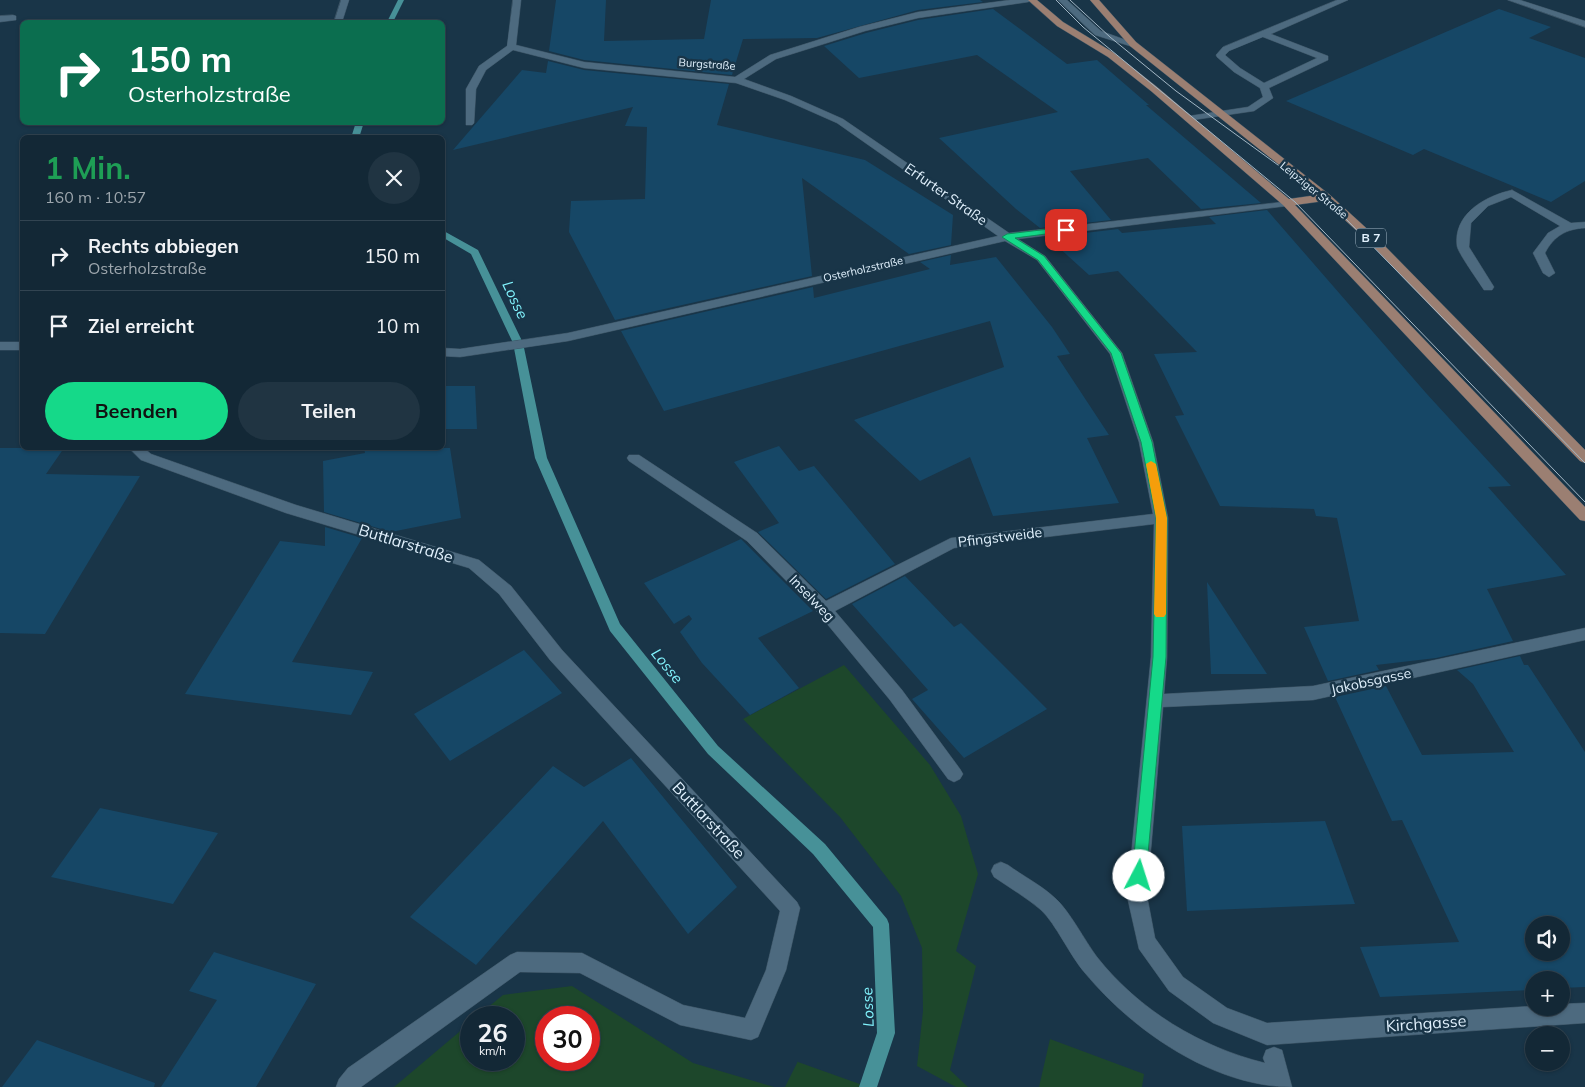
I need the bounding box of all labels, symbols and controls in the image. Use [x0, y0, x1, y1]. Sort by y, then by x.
text: 150 m [128, 37, 232, 81]
icon: right [45, 40, 110, 105]
street label: Burgstraße [678, 55, 736, 73]
text: Osterholzstraße [128, 80, 291, 108]
text: 1 Min. [45, 149, 131, 187]
button: close [368, 152, 420, 204]
street label: Leipziger Straße [1277, 158, 1351, 222]
street label: Erfurter Straße [901, 159, 991, 229]
text: 160 m · 10:57 [45, 187, 146, 207]
pin [1045, 209, 1087, 251]
icon: arrive [1052, 216, 1080, 244]
road number: B 7 [1356, 228, 1386, 248]
text: Rechts abbiegen [88, 234, 239, 258]
icon: right [45, 242, 73, 270]
text: 150 m [364, 244, 420, 268]
street label: Osterholzstraße [822, 253, 904, 285]
text: Osterholzstraße [88, 258, 206, 278]
water label: Losse [498, 278, 532, 322]
icon: arrive [45, 312, 73, 340]
text: Ziel erreicht [88, 314, 194, 338]
text: 10 m [376, 314, 420, 338]
button: Beenden [45, 382, 228, 440]
button: Teilen [238, 382, 420, 440]
street label: Buttlarstraße [356, 519, 456, 567]
street label: Pfingstweide [957, 523, 1043, 551]
street label: Inselweg [785, 571, 839, 625]
water label: Losse [648, 644, 687, 687]
street label: Jakobsgasse [1329, 664, 1413, 698]
street label: Buttlarstraße [668, 777, 750, 863]
position arrow [1112, 849, 1164, 901]
map controls [1525, 916, 1570, 1071]
button: sound [1525, 916, 1570, 961]
button: + [1525, 971, 1570, 1016]
water label: Losse [857, 987, 878, 1027]
speed limit sign: 30 [535, 1006, 600, 1071]
street label: Kirchgasse [1385, 1010, 1467, 1036]
text: 26 [477, 1017, 508, 1048]
button: − [1525, 1026, 1570, 1071]
text: km/h [479, 1043, 506, 1058]

